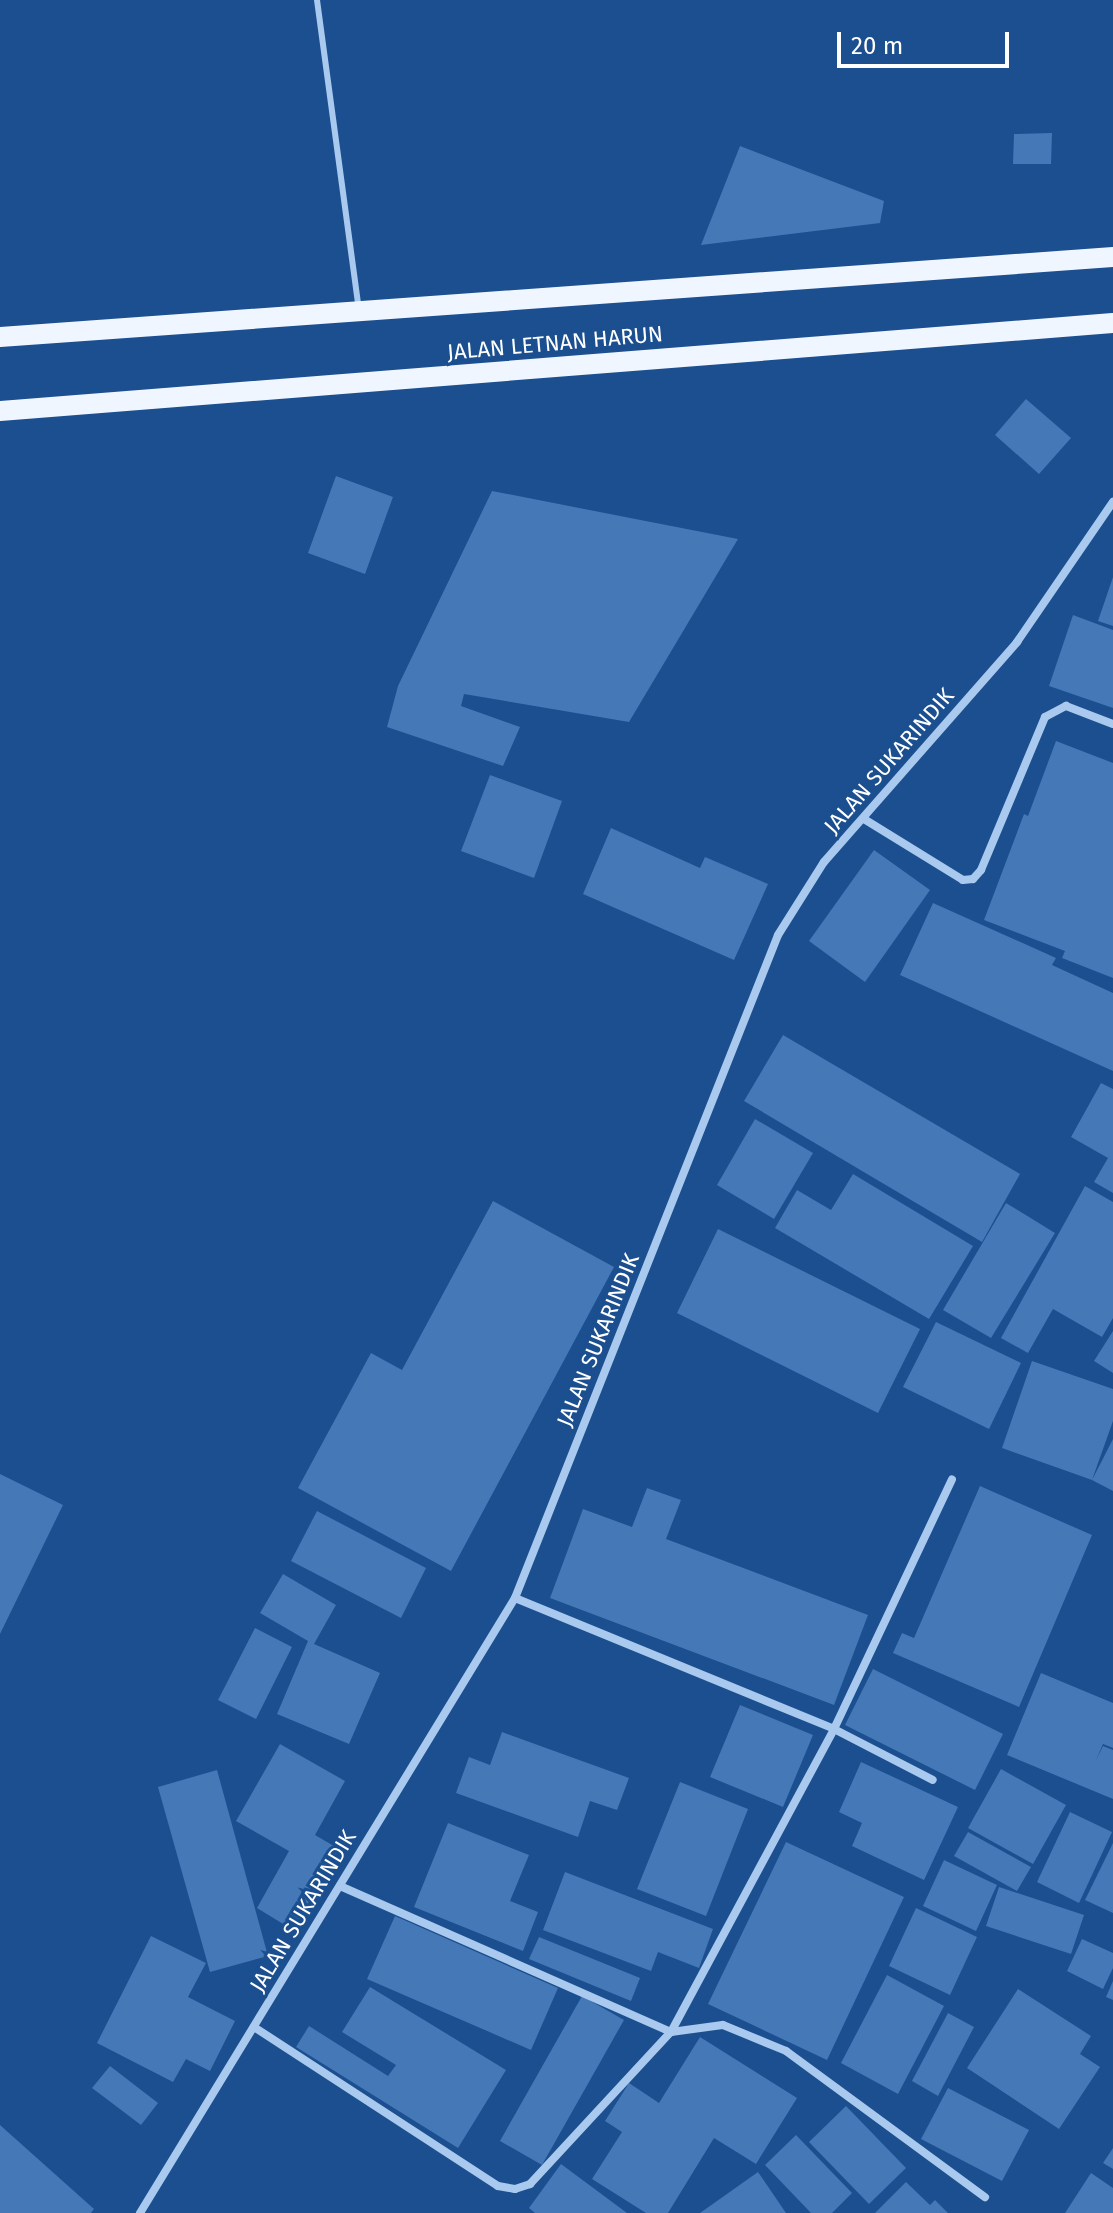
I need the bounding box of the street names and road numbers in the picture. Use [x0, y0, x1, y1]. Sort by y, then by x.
street label: JALAN LETNAN HARUN [446, 320, 664, 366]
street label: JALAN SUKARINDIK [819, 683, 959, 839]
street label: JALAN SUKARINDIK [551, 1250, 645, 1430]
street label: JALAN SUKARINDIK [244, 1825, 362, 1997]

